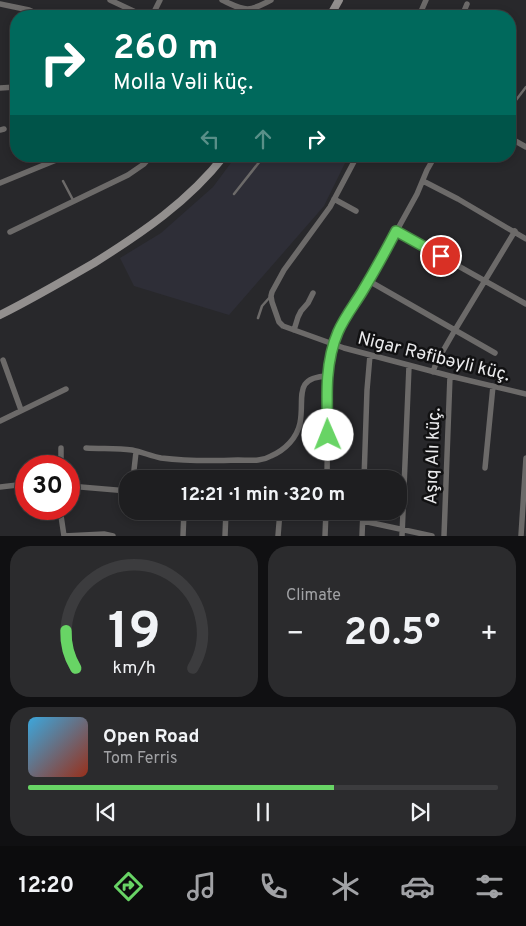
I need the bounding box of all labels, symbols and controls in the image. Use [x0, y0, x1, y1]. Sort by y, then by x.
text: 260 m [113, 27, 218, 71]
icon: right [30, 30, 95, 95]
text: Molla Vəli küç. [113, 70, 253, 97]
icon: left [196, 125, 224, 153]
icon: ahead [249, 125, 277, 153]
icon: right [302, 125, 330, 153]
pin [420, 235, 462, 277]
icon: arrive [427, 242, 455, 270]
street label: Nigar Rəfibəyli küç. [355, 327, 512, 388]
street label: Aşıq Alı küç. [420, 407, 447, 505]
position arrow [301, 408, 353, 460]
speed limit sign: 30 [15, 455, 80, 520]
text: 12:21 · 1 min · 320 m [181, 483, 345, 507]
text: Climate [286, 586, 341, 606]
text: 19 [108, 601, 160, 667]
text: 20.5° [344, 610, 440, 659]
text: − [286, 617, 304, 653]
text: + [480, 617, 498, 653]
text: km/h [112, 657, 156, 680]
text: Open Road [103, 725, 199, 749]
text: Tom Ferris [103, 749, 177, 769]
icon: previous [92, 798, 120, 826]
icon: pause [249, 798, 277, 826]
icon: next [406, 798, 434, 826]
icon: directions [111, 869, 146, 904]
icon: music [184, 869, 219, 904]
icon: phone [256, 869, 291, 904]
icon: climate [328, 869, 363, 904]
icon: car [400, 869, 435, 904]
icon: filters [472, 869, 507, 904]
text: 12:20 [19, 873, 74, 900]

